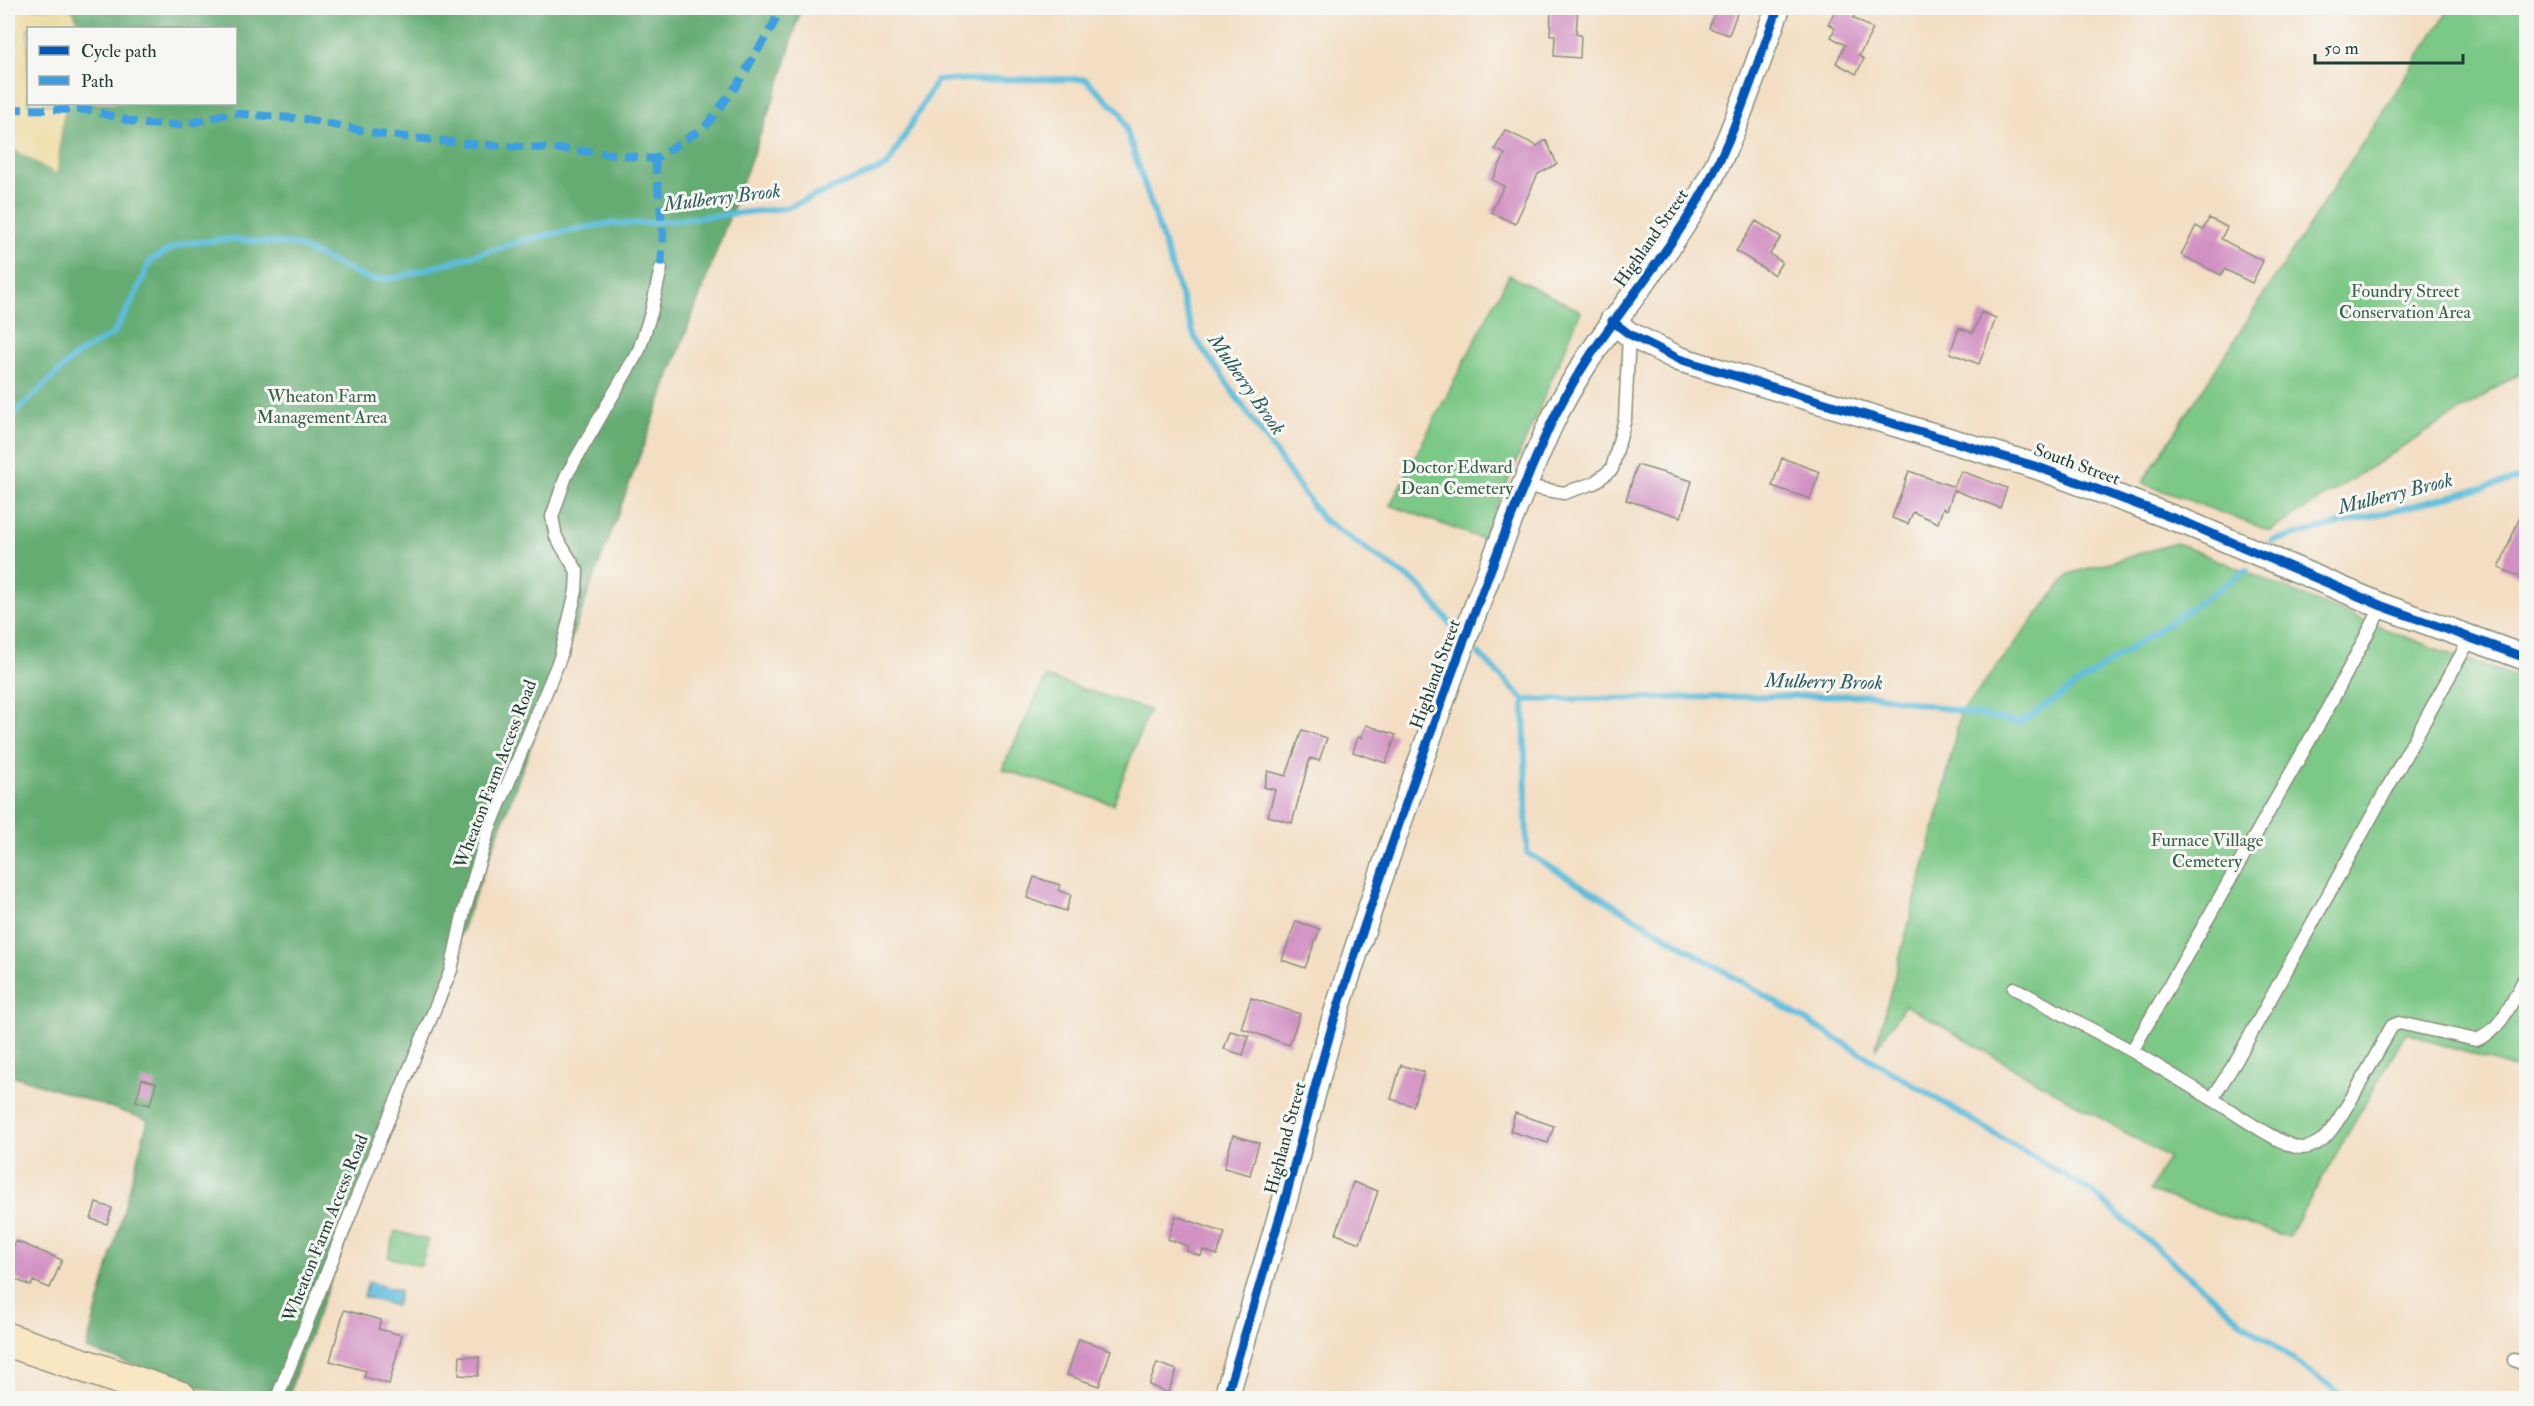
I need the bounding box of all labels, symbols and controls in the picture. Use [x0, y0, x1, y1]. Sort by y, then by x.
legend [27, 27, 237, 105]
scale bar [2315, 27, 2464, 65]
text: 50 m [2324, 37, 2359, 60]
text: Cycle path [81, 40, 157, 63]
text: Path [81, 70, 114, 93]
water label: Mulberry Brook [661, 178, 782, 217]
street label: Highland Street [1609, 184, 1694, 292]
park label: Foundry Street Conservation Area [2339, 280, 2472, 324]
water label: Mulberry Brook [1202, 328, 1291, 440]
park label: Wheaton Farm Management Area [256, 385, 388, 429]
street label: South Street [2030, 438, 2123, 491]
park label: Doctor Edward Dean Cemetery [1401, 456, 1514, 500]
water label: Mulberry Brook [2334, 467, 2455, 520]
street label: Highland Street [1405, 616, 1466, 732]
water label: Mulberry Brook [1764, 668, 1883, 695]
street label: Wheaton Farm Access Road [448, 676, 542, 873]
park label: Furnace Village Cemetery [2151, 829, 2264, 873]
street label: Highland Street [1259, 1079, 1312, 1197]
street label: Wheaton Farm Access Road [277, 1131, 374, 1326]

